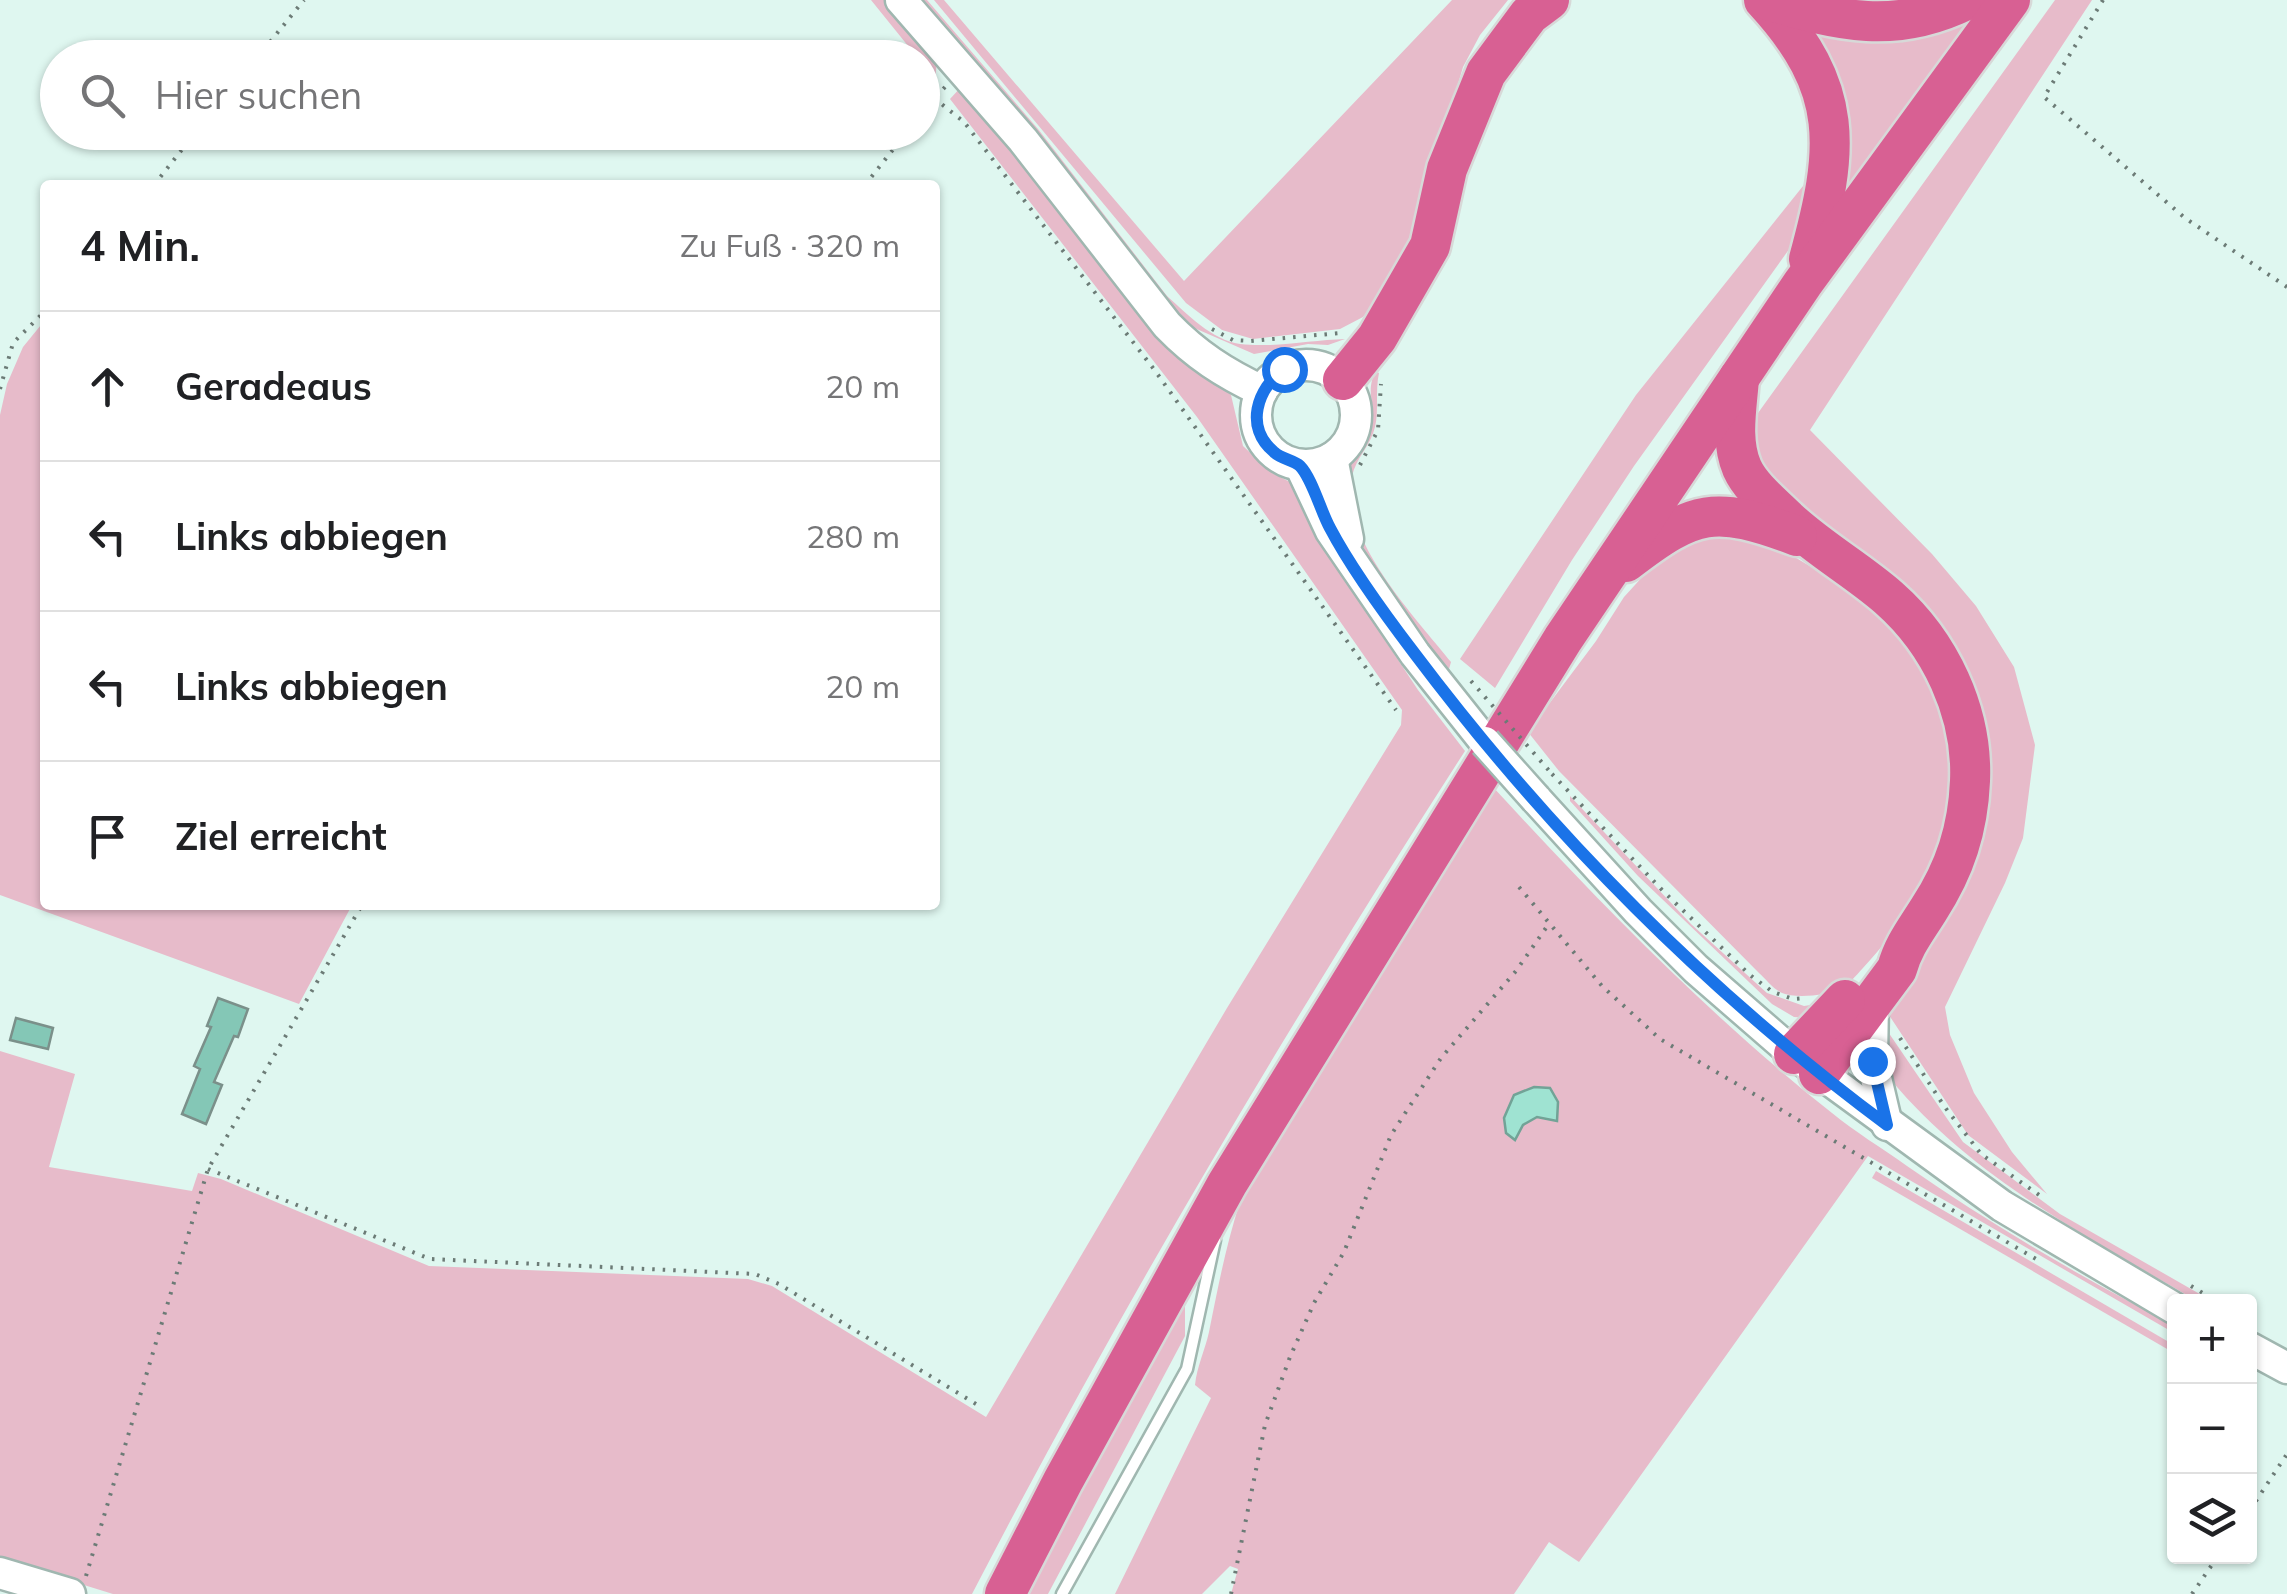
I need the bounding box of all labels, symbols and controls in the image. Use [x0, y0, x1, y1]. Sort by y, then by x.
search box [40, 40, 940, 150]
icon: search [75, 68, 130, 123]
text: Hier suchen [155, 71, 362, 119]
text: 4 Min. [80, 219, 200, 272]
text: Zu Fuß · 320 m [680, 225, 900, 265]
route start [1262, 347, 1308, 393]
icon: ahead [80, 359, 135, 414]
text: Geradeaus [175, 362, 372, 410]
text: 20 m [825, 366, 900, 406]
icon: left [80, 509, 135, 564]
text: Links abbiegen [175, 512, 448, 560]
text: 280 m [806, 516, 900, 556]
icon: left [80, 659, 135, 714]
text: Links abbiegen [175, 662, 448, 710]
text: 20 m [825, 666, 900, 706]
icon: arrive [80, 809, 135, 864]
text: Ziel erreicht [175, 812, 387, 860]
route end [1850, 1039, 1896, 1085]
map controls [2167, 1294, 2257, 1564]
button: + [2167, 1294, 2257, 1384]
button: − [2167, 1384, 2257, 1474]
button: layers [2167, 1474, 2257, 1564]

